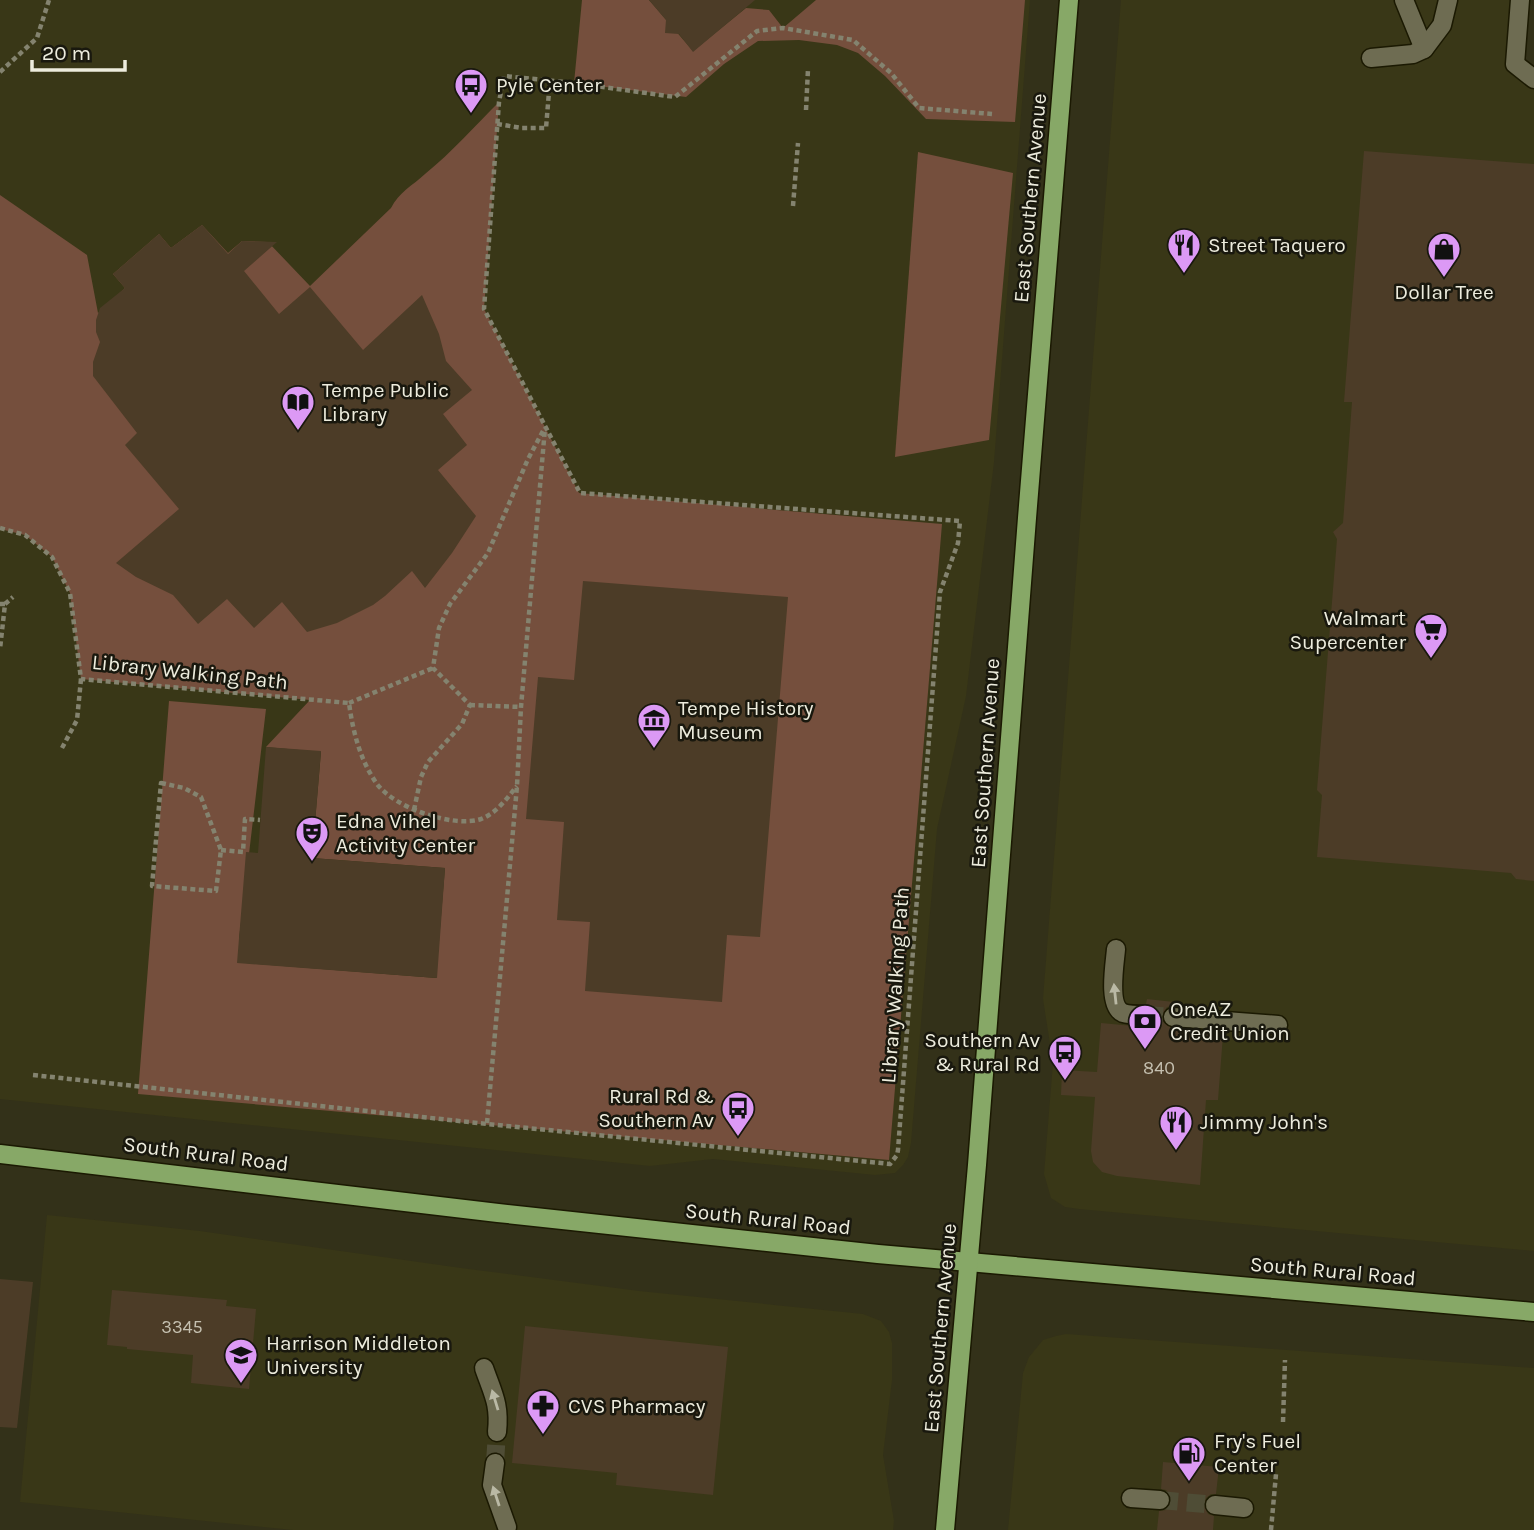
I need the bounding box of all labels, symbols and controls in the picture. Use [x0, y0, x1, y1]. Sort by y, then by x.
scale bar [32, 28, 124, 72]
text: 20 m [42, 41, 91, 65]
bus stop icon: Pyle Center [452, 66, 490, 115]
place label: Pyle Center [496, 73, 602, 97]
street label: East Southern Avenue [1009, 92, 1051, 304]
restaurant icon: Street Taquero [1165, 226, 1203, 275]
shop icon: Dollar Tree [1425, 230, 1463, 279]
place label: Street Taquero [1208, 233, 1346, 257]
place label: Dollar Tree [1394, 280, 1494, 304]
place label: Tempe Public Library [322, 378, 449, 426]
library icon: Tempe Public Library [279, 383, 317, 432]
place label: Walmart Supercenter [1289, 606, 1406, 654]
supermarket icon: Walmart Supercenter [1412, 611, 1450, 660]
street label: Library Walking Path [91, 650, 289, 694]
street label: East Southern Avenue [966, 657, 1004, 869]
place label: Tempe History Museum [678, 696, 814, 744]
museum icon: Tempe History Museum [635, 701, 673, 750]
place label: Edna Vihel Activity Center [336, 809, 476, 857]
theatre icon: Edna Vihel Activity Center [293, 814, 331, 863]
street label: Library Walking Path [876, 886, 914, 1084]
one-way arrow [1109, 983, 1120, 1005]
place label: OneAZ Credit Union [1170, 997, 1290, 1045]
bank icon: OneAZ Credit Union [1126, 1002, 1164, 1051]
place label: Southern Av & Rural Rd [924, 1028, 1040, 1076]
bus stop icon: Southern Av & Rural Rd [1046, 1033, 1084, 1082]
house number: 840 [1143, 1057, 1175, 1079]
place label: Rural Rd & Southern Av [598, 1084, 714, 1132]
bus stop icon: Rural Rd & Southern Av [719, 1089, 757, 1138]
restaurant icon: Jimmy John's [1157, 1103, 1195, 1152]
place label: Jimmy John's [1200, 1110, 1328, 1134]
street label: South Rural Road [122, 1132, 290, 1176]
street label: South Rural Road [684, 1198, 852, 1240]
street label: East Southern Avenue [919, 1222, 961, 1434]
street label: South Rural Road [1249, 1252, 1417, 1290]
house number: 3345 [161, 1316, 203, 1338]
place label: Harrison Middleton University [266, 1331, 451, 1379]
school or university icon: Harrison Middleton University [222, 1336, 260, 1385]
pharmacy icon: CVS Pharmacy [524, 1387, 562, 1436]
one-way arrow [489, 1389, 499, 1410]
place label: CVS Pharmacy [568, 1394, 706, 1418]
place label: Fry's Fuel Center [1214, 1429, 1301, 1477]
fuel station icon: Fry's Fuel Center [1170, 1434, 1208, 1483]
one-way arrow [490, 1485, 501, 1506]

